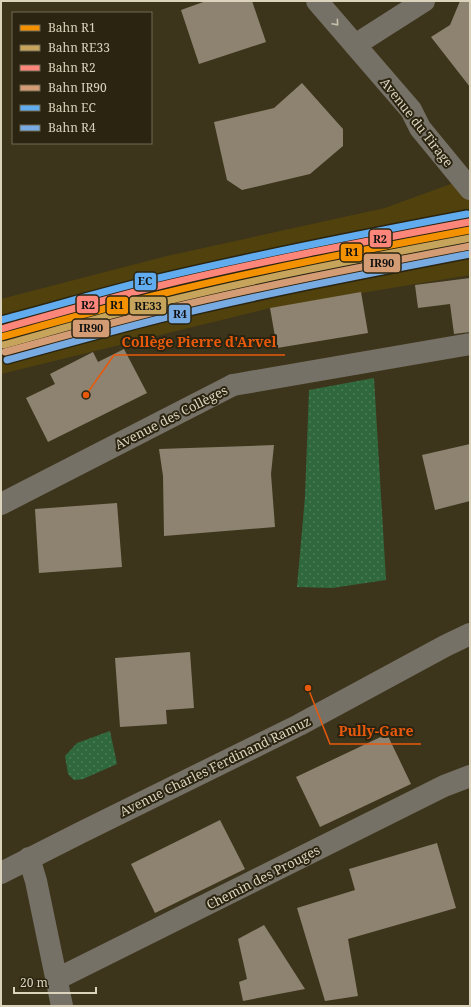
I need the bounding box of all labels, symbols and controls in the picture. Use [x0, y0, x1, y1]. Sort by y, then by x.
legend [12, 12, 152, 144]
one-way arrow [331, 18, 338, 26]
text: Bahn R1 [48, 19, 96, 36]
text: Bahn RE33 [48, 39, 110, 56]
text: Bahn R2 [48, 59, 96, 76]
street label: Avenue du Tirage [376, 74, 458, 170]
text: Bahn IR90 [48, 79, 107, 96]
text: Bahn EC [48, 99, 96, 116]
text: Bahn R4 [48, 119, 96, 136]
line badge: R2 [369, 229, 392, 248]
text: R2 [373, 231, 387, 246]
line badge: R1 [340, 243, 363, 262]
text: R1 [345, 244, 359, 259]
line badge: IR90 [363, 253, 401, 273]
text: IR90 [370, 255, 394, 270]
line badge: EC [134, 272, 157, 291]
text: EC [138, 273, 152, 288]
line badge: R2 [76, 295, 99, 314]
line badge: R1 [106, 296, 129, 315]
line badge: RE33 [129, 296, 167, 315]
text: R2 [81, 297, 95, 312]
text: R1 [110, 297, 124, 312]
text: RE33 [134, 298, 162, 313]
line badge: R4 [168, 304, 191, 324]
text: R4 [173, 306, 187, 321]
line badge: IR90 [72, 319, 110, 338]
text: IR90 [79, 320, 103, 335]
callout: Collège Pierre d'Arvel [114, 329, 285, 355]
text: Collège Pierre d'Arvel [122, 332, 276, 351]
street label: Avenue des Collèges [112, 381, 231, 453]
street label: Avenue Charles Ferdinand Ramuz [116, 712, 314, 820]
callout: Pully-Gare [330, 718, 421, 744]
text: Pully-Gare [338, 721, 414, 740]
street label: Chemin des Prouges [203, 841, 323, 913]
scale bar [14, 969, 96, 995]
text: 20 m [20, 974, 48, 991]

